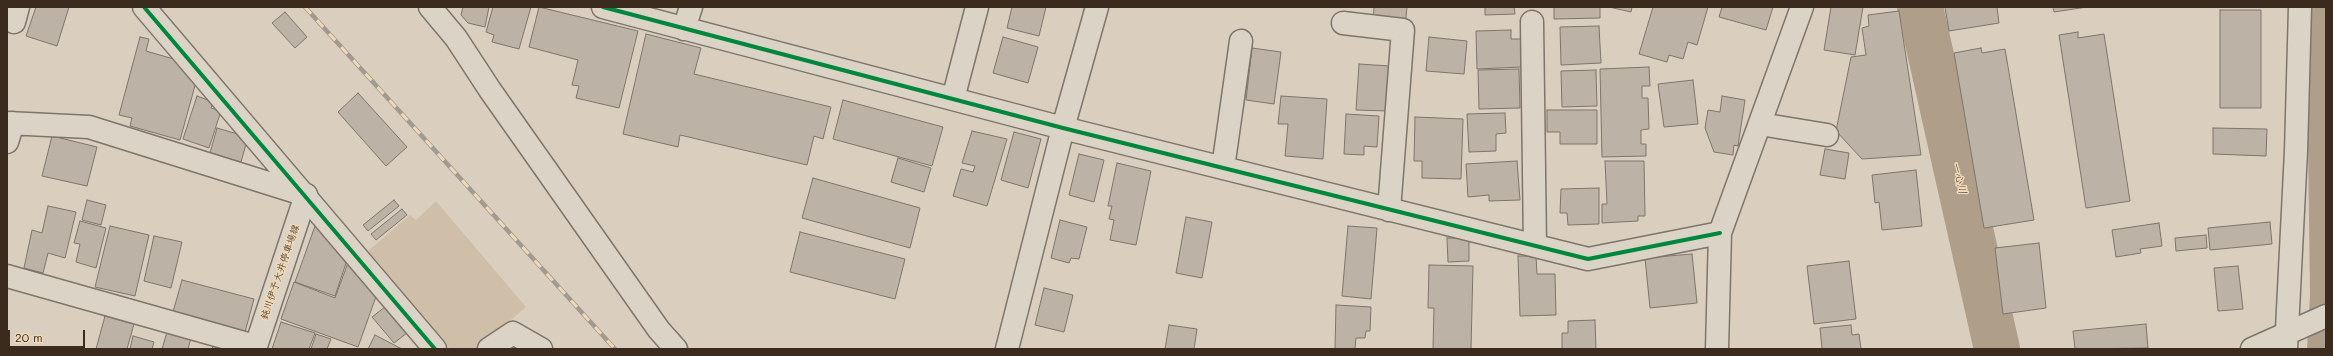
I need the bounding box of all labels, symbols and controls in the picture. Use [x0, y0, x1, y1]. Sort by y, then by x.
water label: 一心川 [1949, 160, 1969, 196]
street label: 鈍川伊予大井停車場線 [258, 223, 302, 321]
scale bar [10, 322, 87, 348]
text: 20 m [15, 329, 43, 345]

